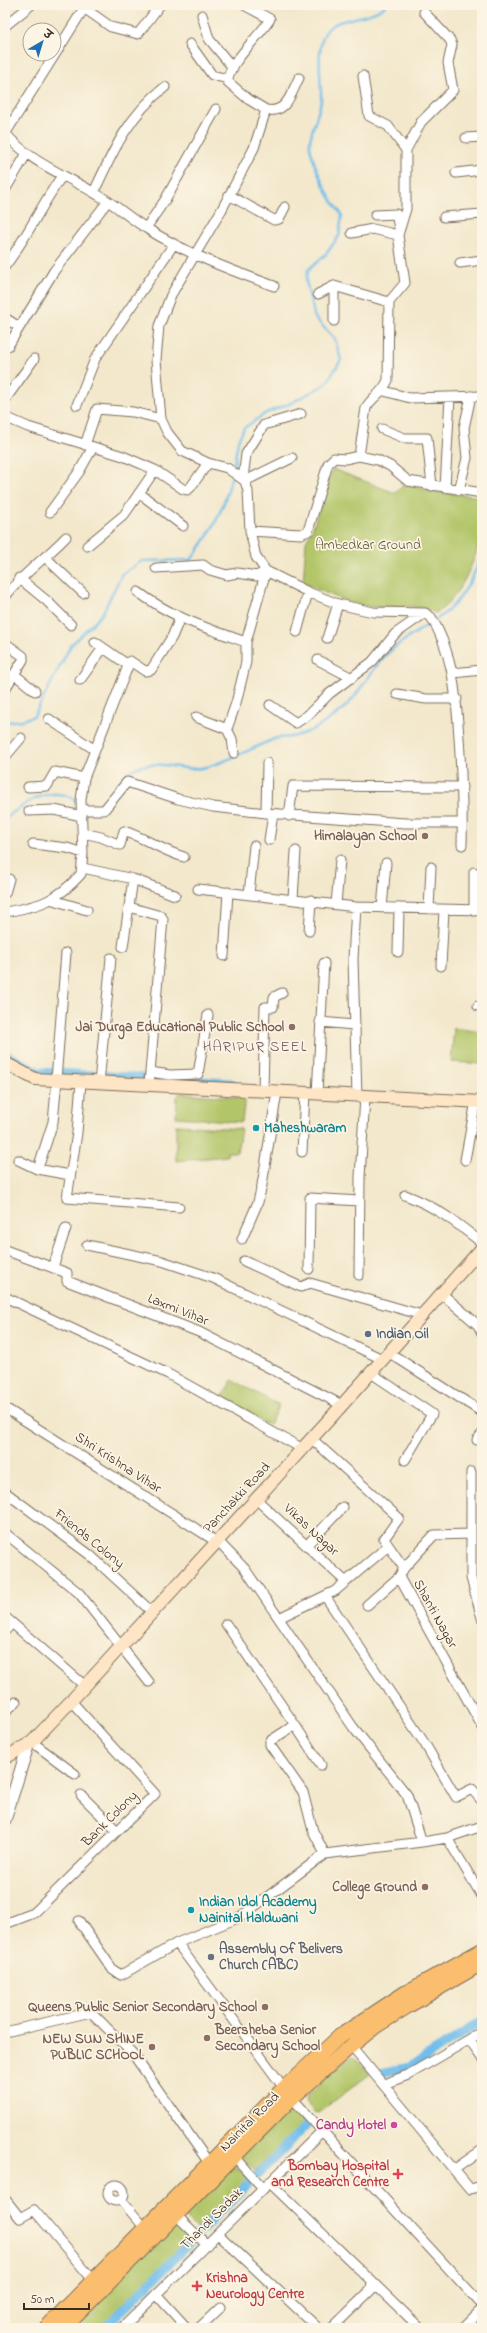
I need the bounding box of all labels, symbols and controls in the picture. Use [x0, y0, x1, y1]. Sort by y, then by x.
north arrow [22, 22, 62, 62]
text: उ [39, 26, 57, 44]
park label: Ambedkar Ground [315, 535, 421, 556]
place label: Himalayan School [314, 826, 418, 849]
marker: Himalayan School [420, 831, 430, 841]
place label: Jai Durga Educational Public School [76, 1017, 285, 1040]
marker: Jai Durga Educational Public School [287, 1022, 297, 1032]
district label: HARIPUR SEEL [203, 1036, 307, 1058]
place label: Maheshwaram [264, 1118, 346, 1139]
marker: Maheshwaram [251, 1123, 261, 1133]
street label: Laxmi Vihar [144, 1288, 212, 1332]
place label: Indian Oil [376, 1324, 429, 1345]
marker: Indian Oil [363, 1329, 373, 1339]
street label: Shri Krishna Vihar [70, 1427, 166, 1499]
street label: Panchakki Road [198, 1458, 276, 1538]
street label: Vikas Nagar [277, 1498, 344, 1563]
street label: Friends Colony [48, 1503, 129, 1575]
street label: Shanti Nagar [407, 1576, 463, 1653]
street label: Bank Colony [76, 1786, 144, 1853]
place label: College Ground [332, 1877, 417, 1900]
marker: College Ground [420, 1882, 430, 1892]
place label: Indian Idol Academy Nainital Haldwani [199, 1892, 317, 1929]
marker: Indian Idol Academy Nainital Haldwani [186, 1905, 196, 1915]
place label: Assembly Of Belivers Church (ABC) [219, 1939, 343, 1976]
marker: Assembly Of Belivers Church (ABC) [206, 1952, 216, 1962]
place label: Queens Public Senior Secondary School [28, 1997, 258, 2020]
marker: Queens Public Senior Secondary School [260, 2002, 270, 2012]
place label: Beersheba Senior Secondary School [214, 2020, 321, 2059]
place label: NEW SUN SHINE PUBLIC SCHOOL [43, 2029, 145, 2066]
marker: Beersheba Senior Secondary School [202, 2033, 212, 2043]
marker: NEW SUN SHINE PUBLIC SCHOOL [147, 2042, 157, 2052]
street label: Nainital Road [215, 2087, 285, 2157]
place label: Candy Hotel [316, 2115, 387, 2138]
marker: Candy Hotel [389, 2120, 399, 2130]
place label: Bombay Hospital and Research Centre [271, 2156, 390, 2193]
marker: Bombay Hospital and Research Centre [392, 2168, 404, 2180]
street label: Thandi Sadak [176, 2182, 249, 2255]
place label: Krishna Neurology Centre [206, 2268, 305, 2307]
marker: Krishna Neurology Centre [191, 2280, 203, 2292]
scale bar [24, 2285, 89, 2311]
text: 50 m [30, 2291, 54, 2309]

